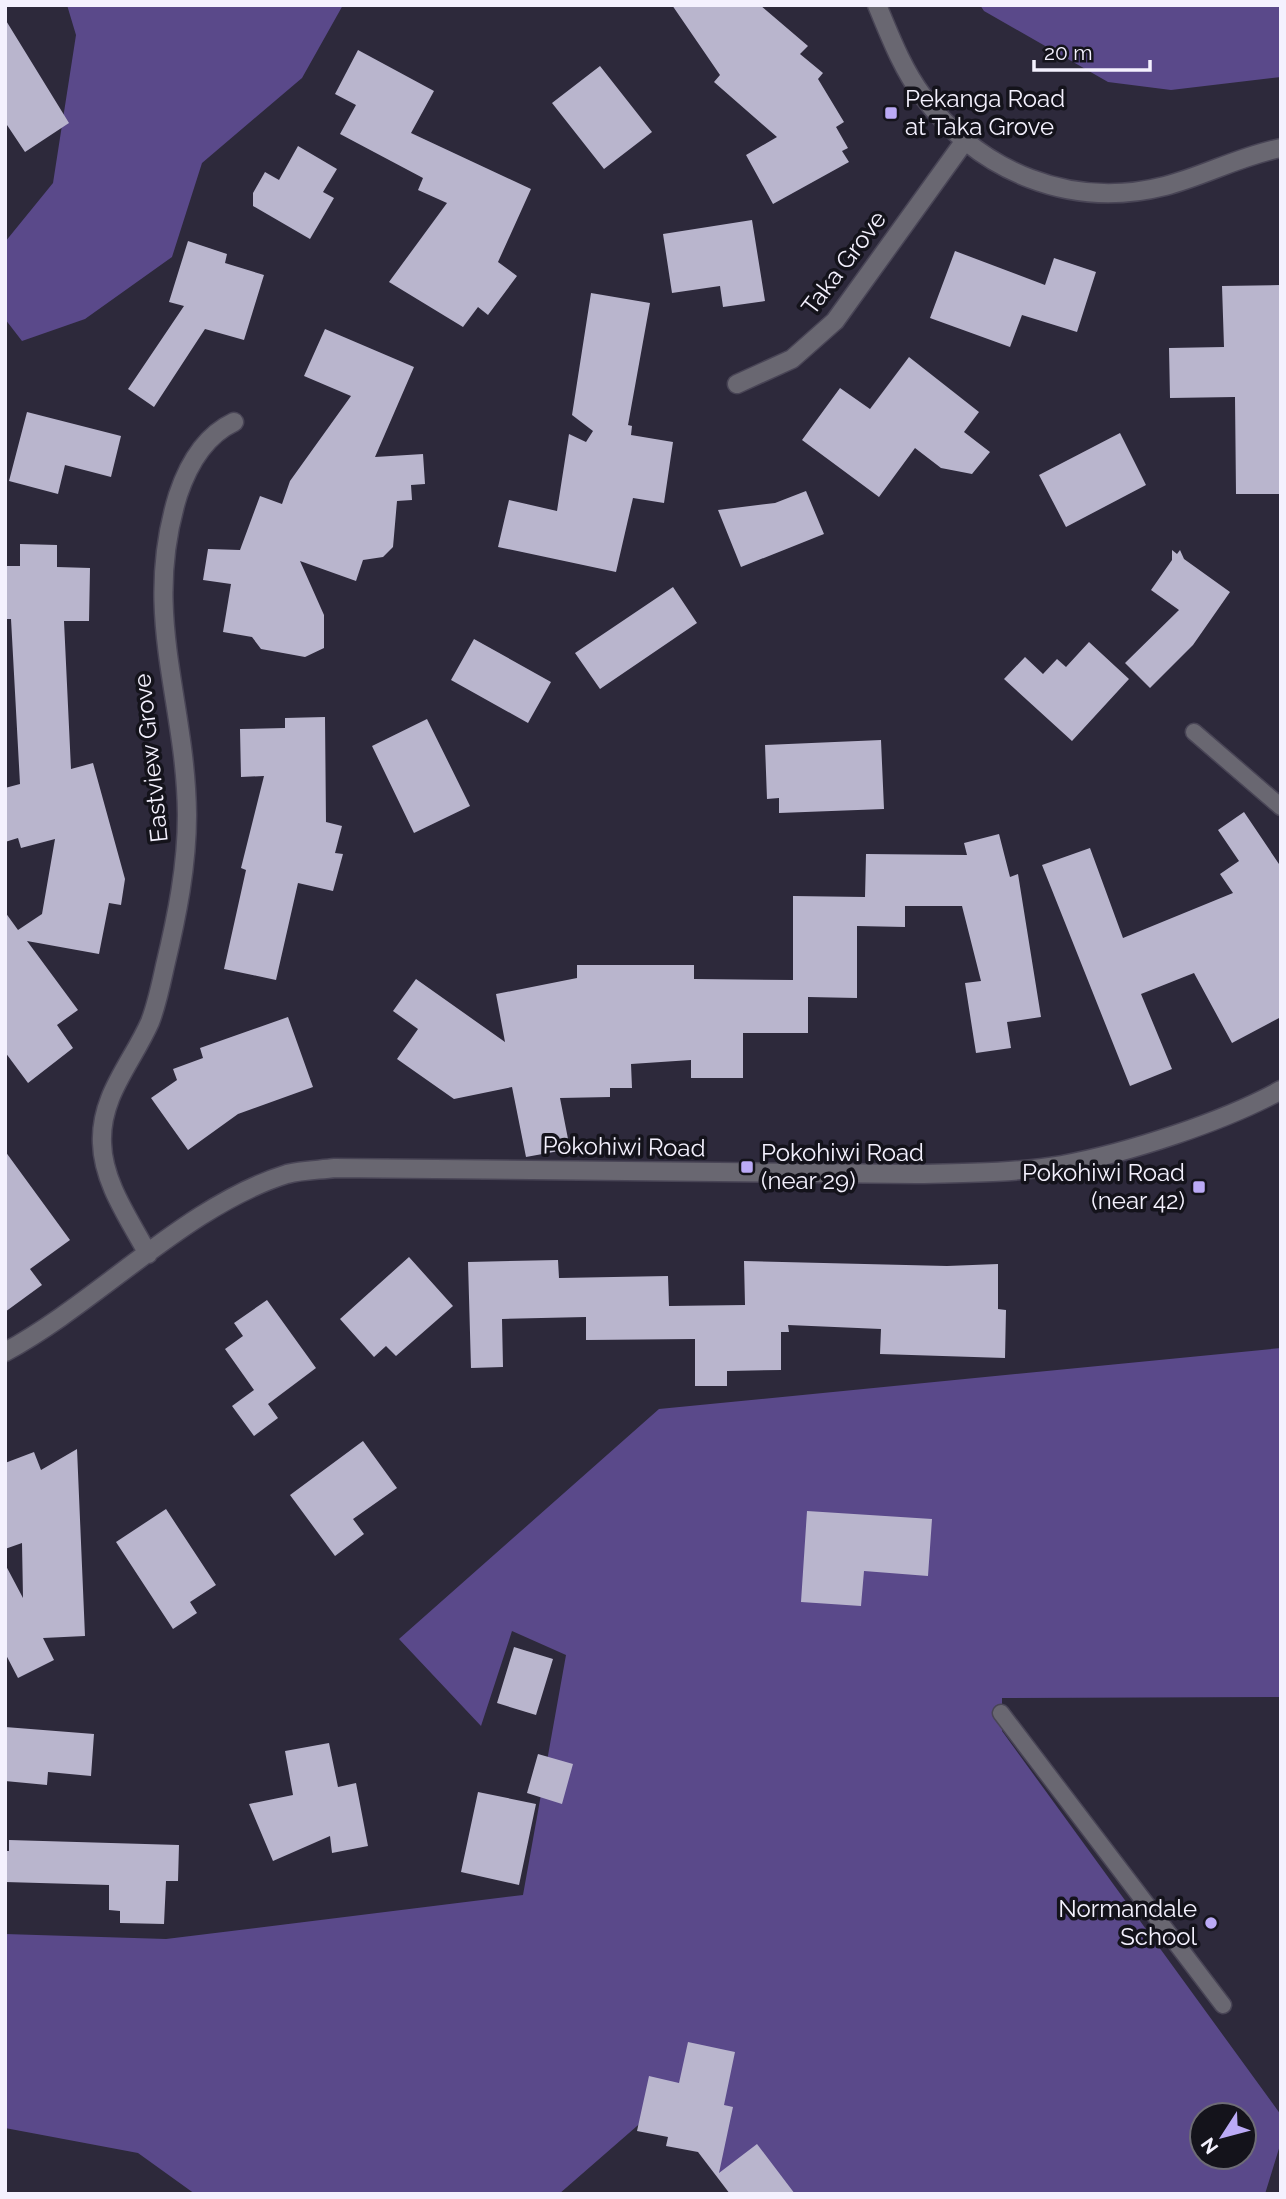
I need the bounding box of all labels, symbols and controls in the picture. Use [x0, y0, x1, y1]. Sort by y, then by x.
scale bar [1034, 28, 1150, 72]
text: 20 m [1044, 40, 1092, 65]
place label: Pekanga Road at Taka Grove [905, 84, 1065, 141]
marker: Pekanga Road at Taka Grove [883, 105, 899, 121]
street label: Taka Grove [795, 205, 892, 320]
street label: Eastview Grove [127, 672, 174, 844]
street label: Pokohiwi Road [542, 1131, 706, 1162]
place label: Pokohiwi Road (near 29) [761, 1138, 924, 1195]
place label: Pokohiwi Road (near 42) [1022, 1158, 1185, 1215]
marker: Pokohiwi Road (near 29) [739, 1159, 755, 1175]
marker: Pokohiwi Road (near 42) [1191, 1179, 1207, 1195]
place label: Normandale School [1058, 1894, 1197, 1951]
marker: Normandale School [1203, 1915, 1219, 1931]
north arrow [1188, 2101, 1258, 2171]
text: N [1196, 2134, 1222, 2158]

